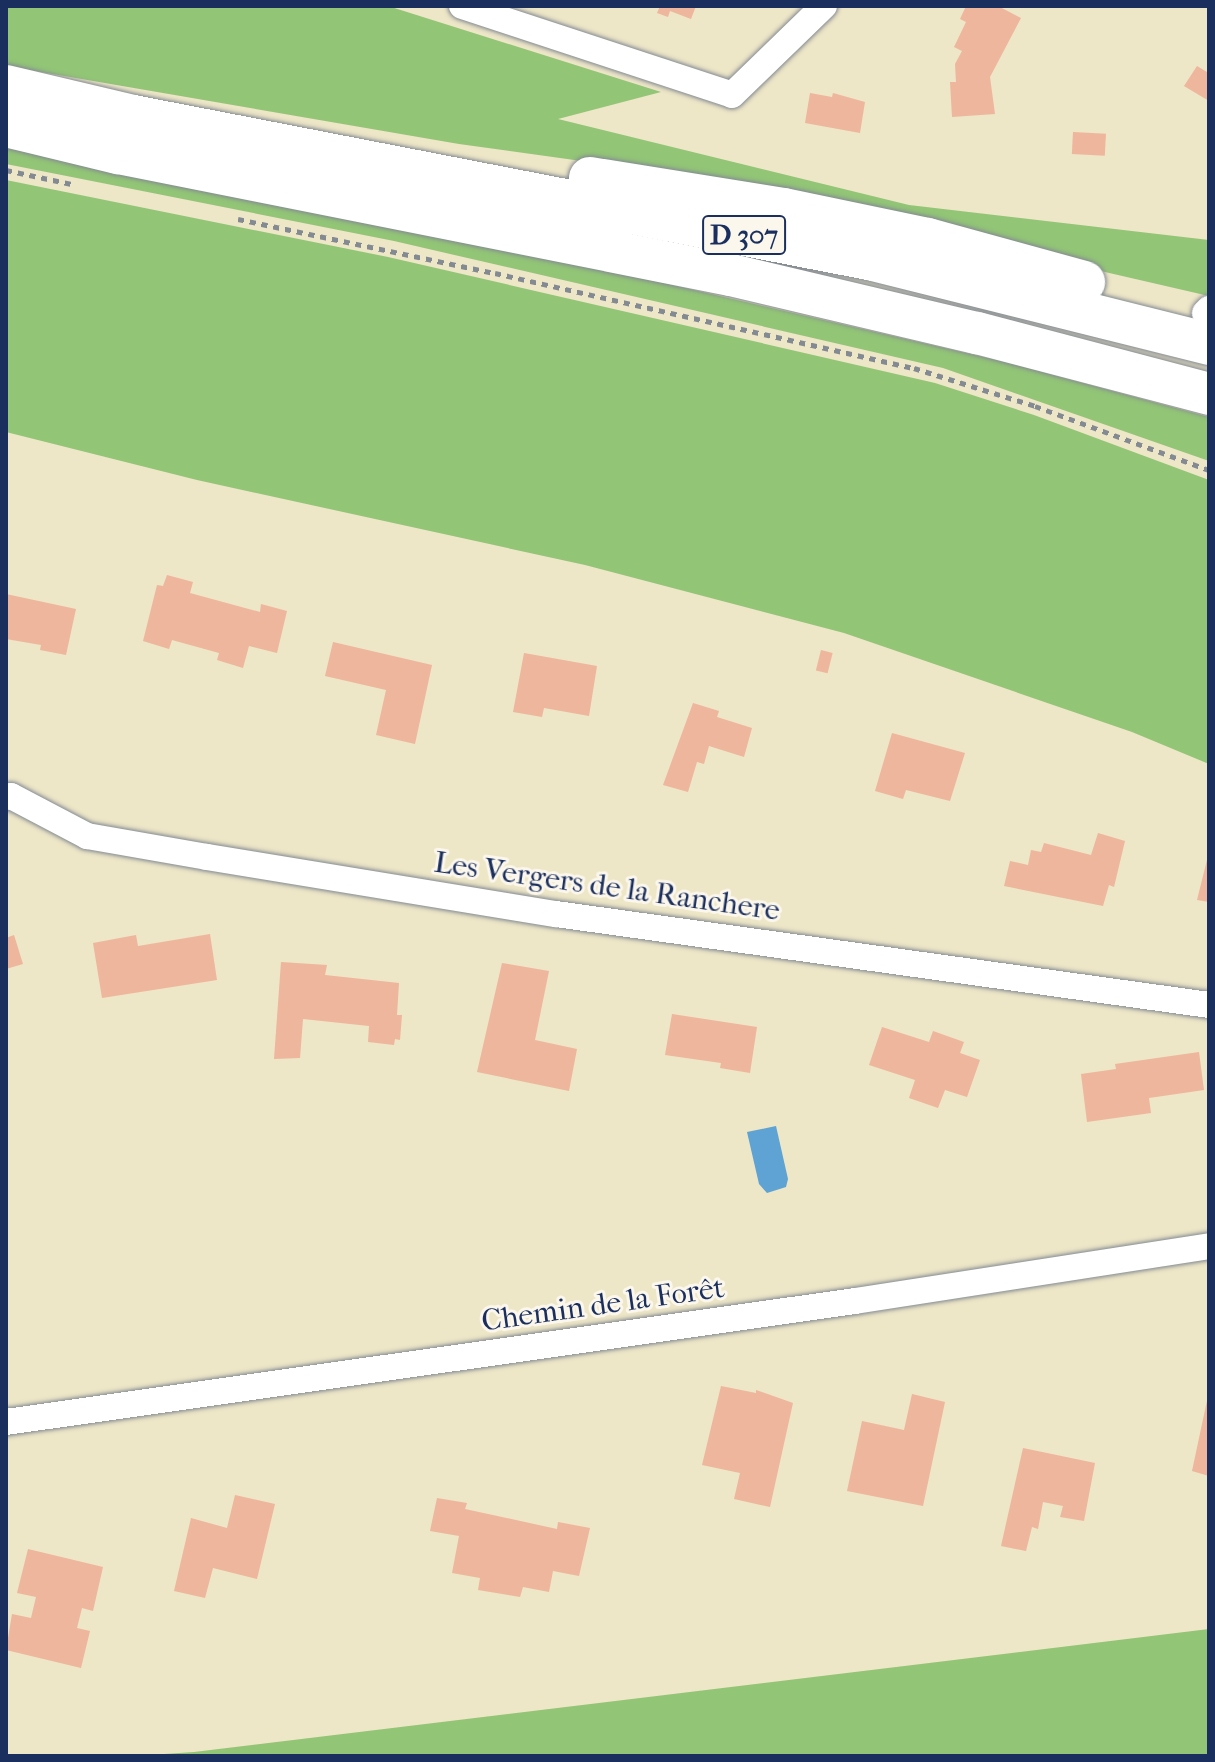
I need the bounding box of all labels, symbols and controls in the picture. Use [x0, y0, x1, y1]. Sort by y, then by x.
road number: D 307 [702, 211, 786, 259]
street label: Les Vergers de la Ranchere [432, 845, 782, 929]
street label: Chemin de la Forêt [479, 1270, 727, 1340]

